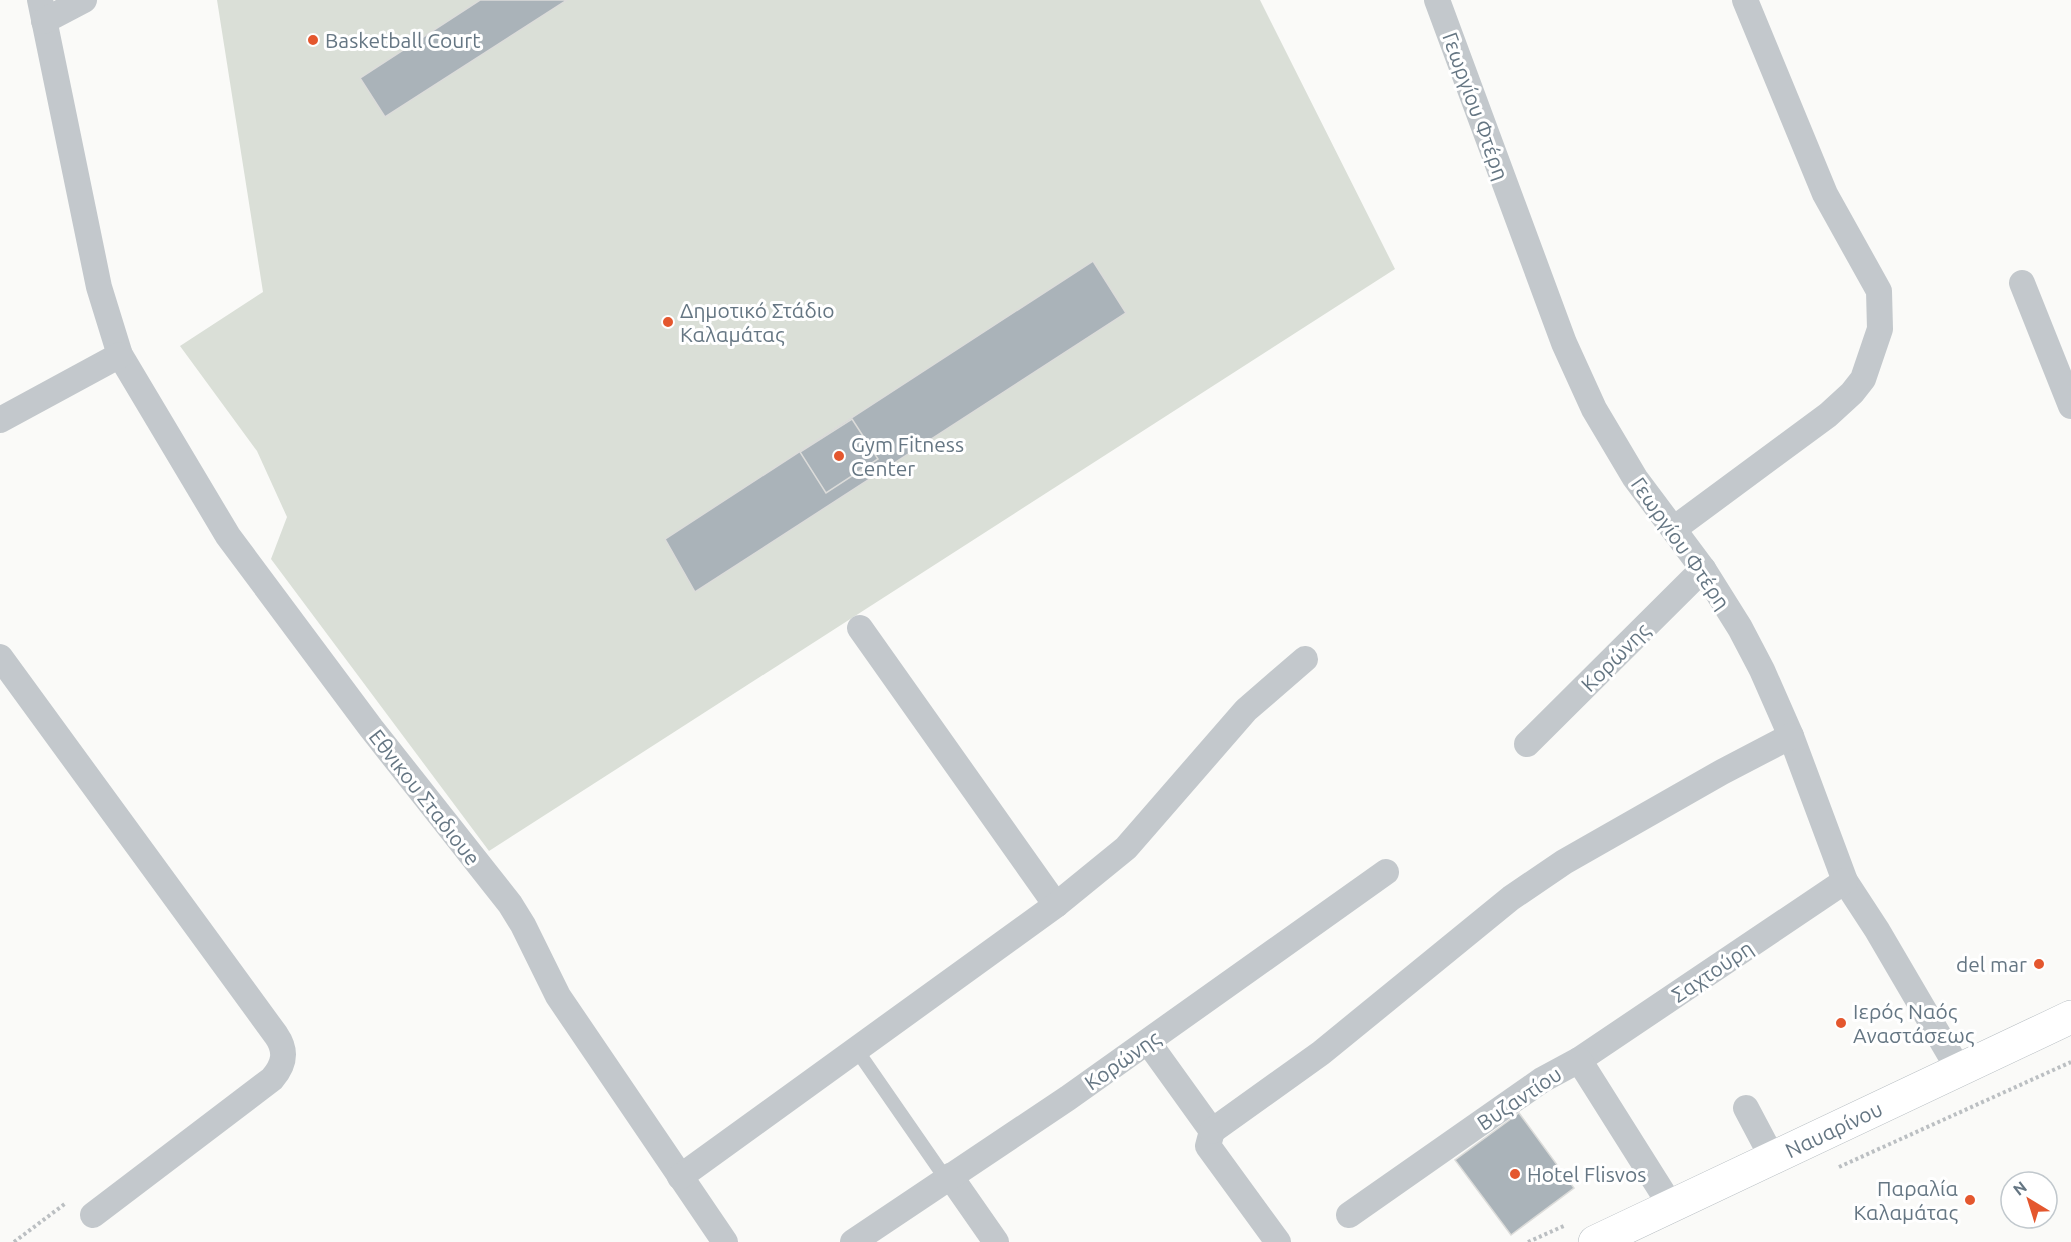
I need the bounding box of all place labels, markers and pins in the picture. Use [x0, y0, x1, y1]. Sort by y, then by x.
place label: Basketball Court [325, 28, 481, 52]
marker: Basketball Court [306, 33, 320, 47]
place label: Δημοτικό Στάδιο Καλαμάτας [680, 298, 835, 346]
marker: Δημοτικό Στάδιο Καλαμάτας [661, 315, 675, 329]
place label: Gym Fitness Center [851, 432, 964, 480]
marker: Gym Fitness Center [832, 449, 846, 463]
place label: del mar [1956, 952, 2027, 976]
marker: del mar [2032, 957, 2046, 971]
place label: Ιερός Ναός Αναστάσεως [1853, 999, 1975, 1047]
marker: Ιερός Ναός Αναστάσεως [1834, 1016, 1848, 1030]
place label: Hotel Flisvos [1527, 1162, 1646, 1186]
marker: Hotel Flisvos [1508, 1167, 1522, 1181]
place label: Παραλία Καλαμάτας [1854, 1176, 1958, 1224]
marker: Παραλία Καλαμάτας [1963, 1193, 1977, 1207]

